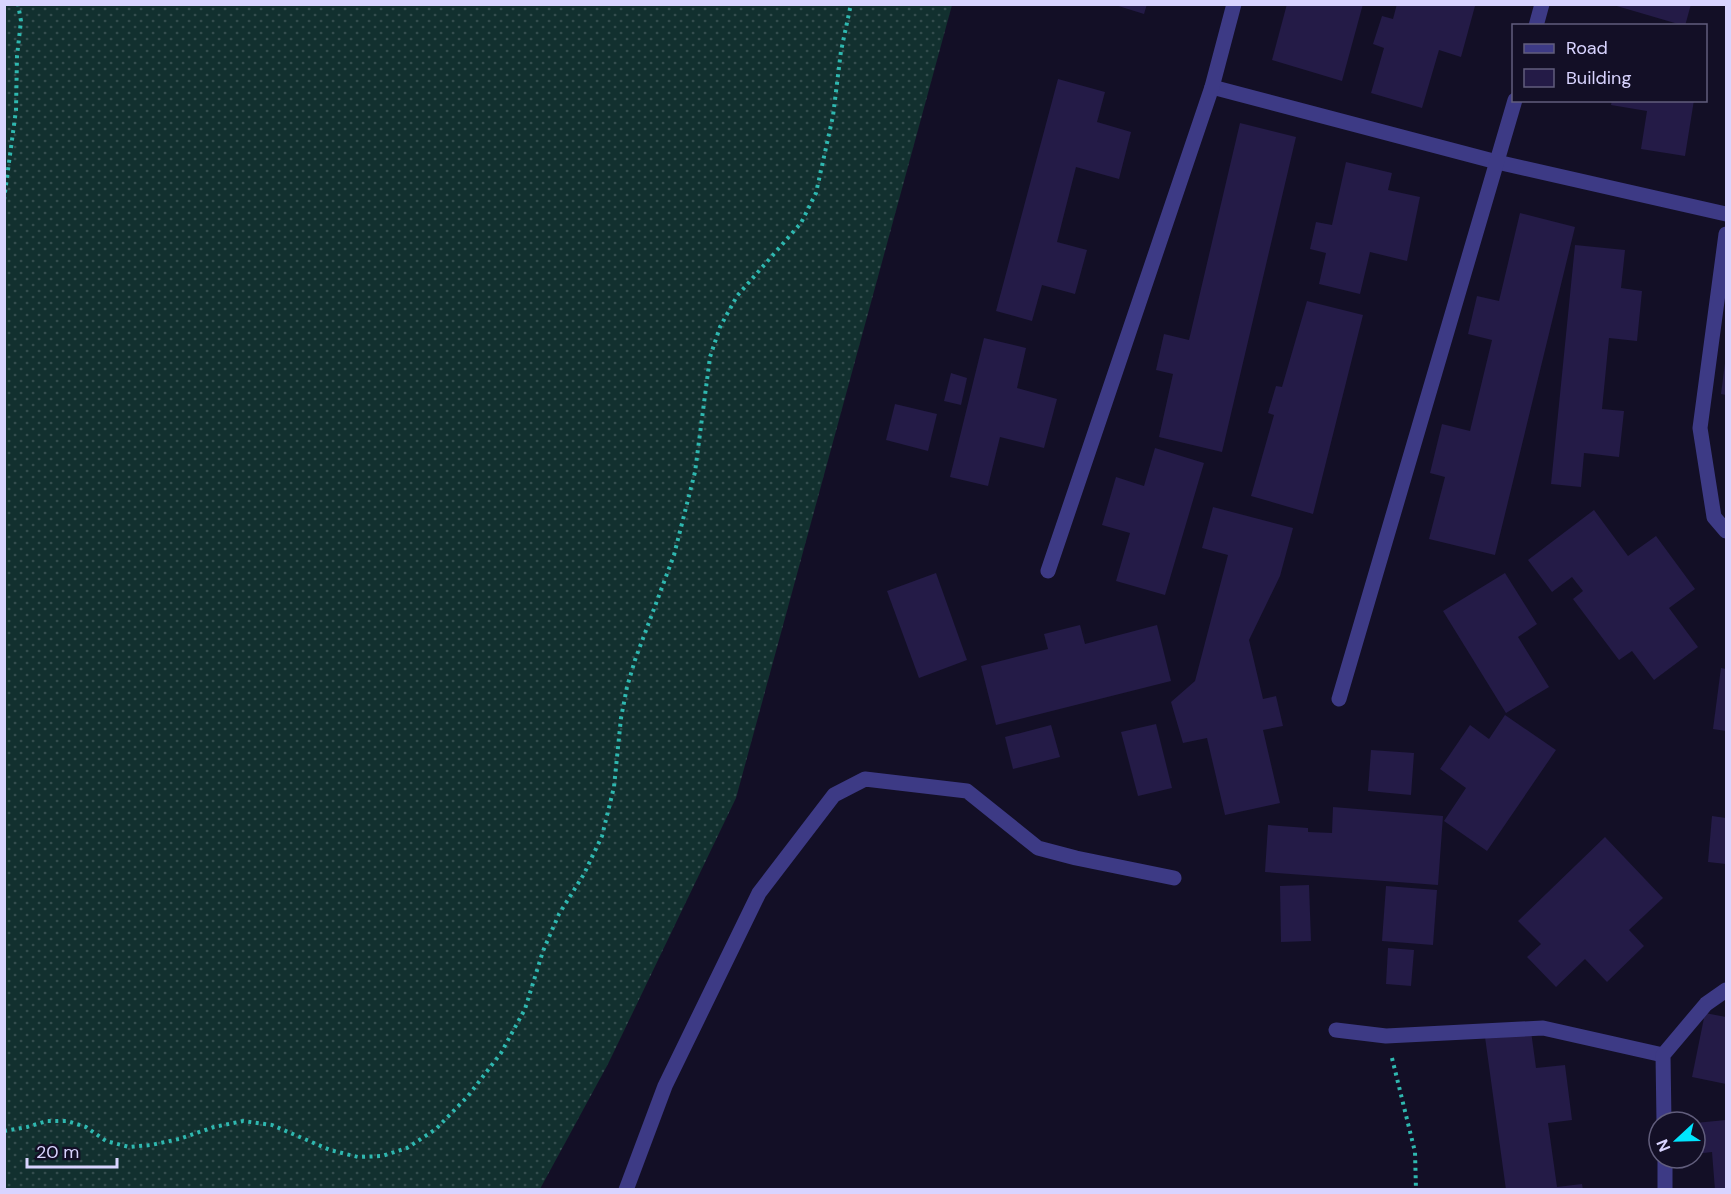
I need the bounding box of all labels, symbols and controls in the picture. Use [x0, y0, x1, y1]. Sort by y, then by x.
legend [1512, 24, 1707, 102]
text: Road [1566, 36, 1608, 60]
text: Building [1566, 66, 1631, 90]
north arrow [1647, 1110, 1707, 1170]
scale bar [27, 1131, 117, 1169]
text: N [1652, 1136, 1675, 1155]
text: 20 m [36, 1140, 79, 1164]

